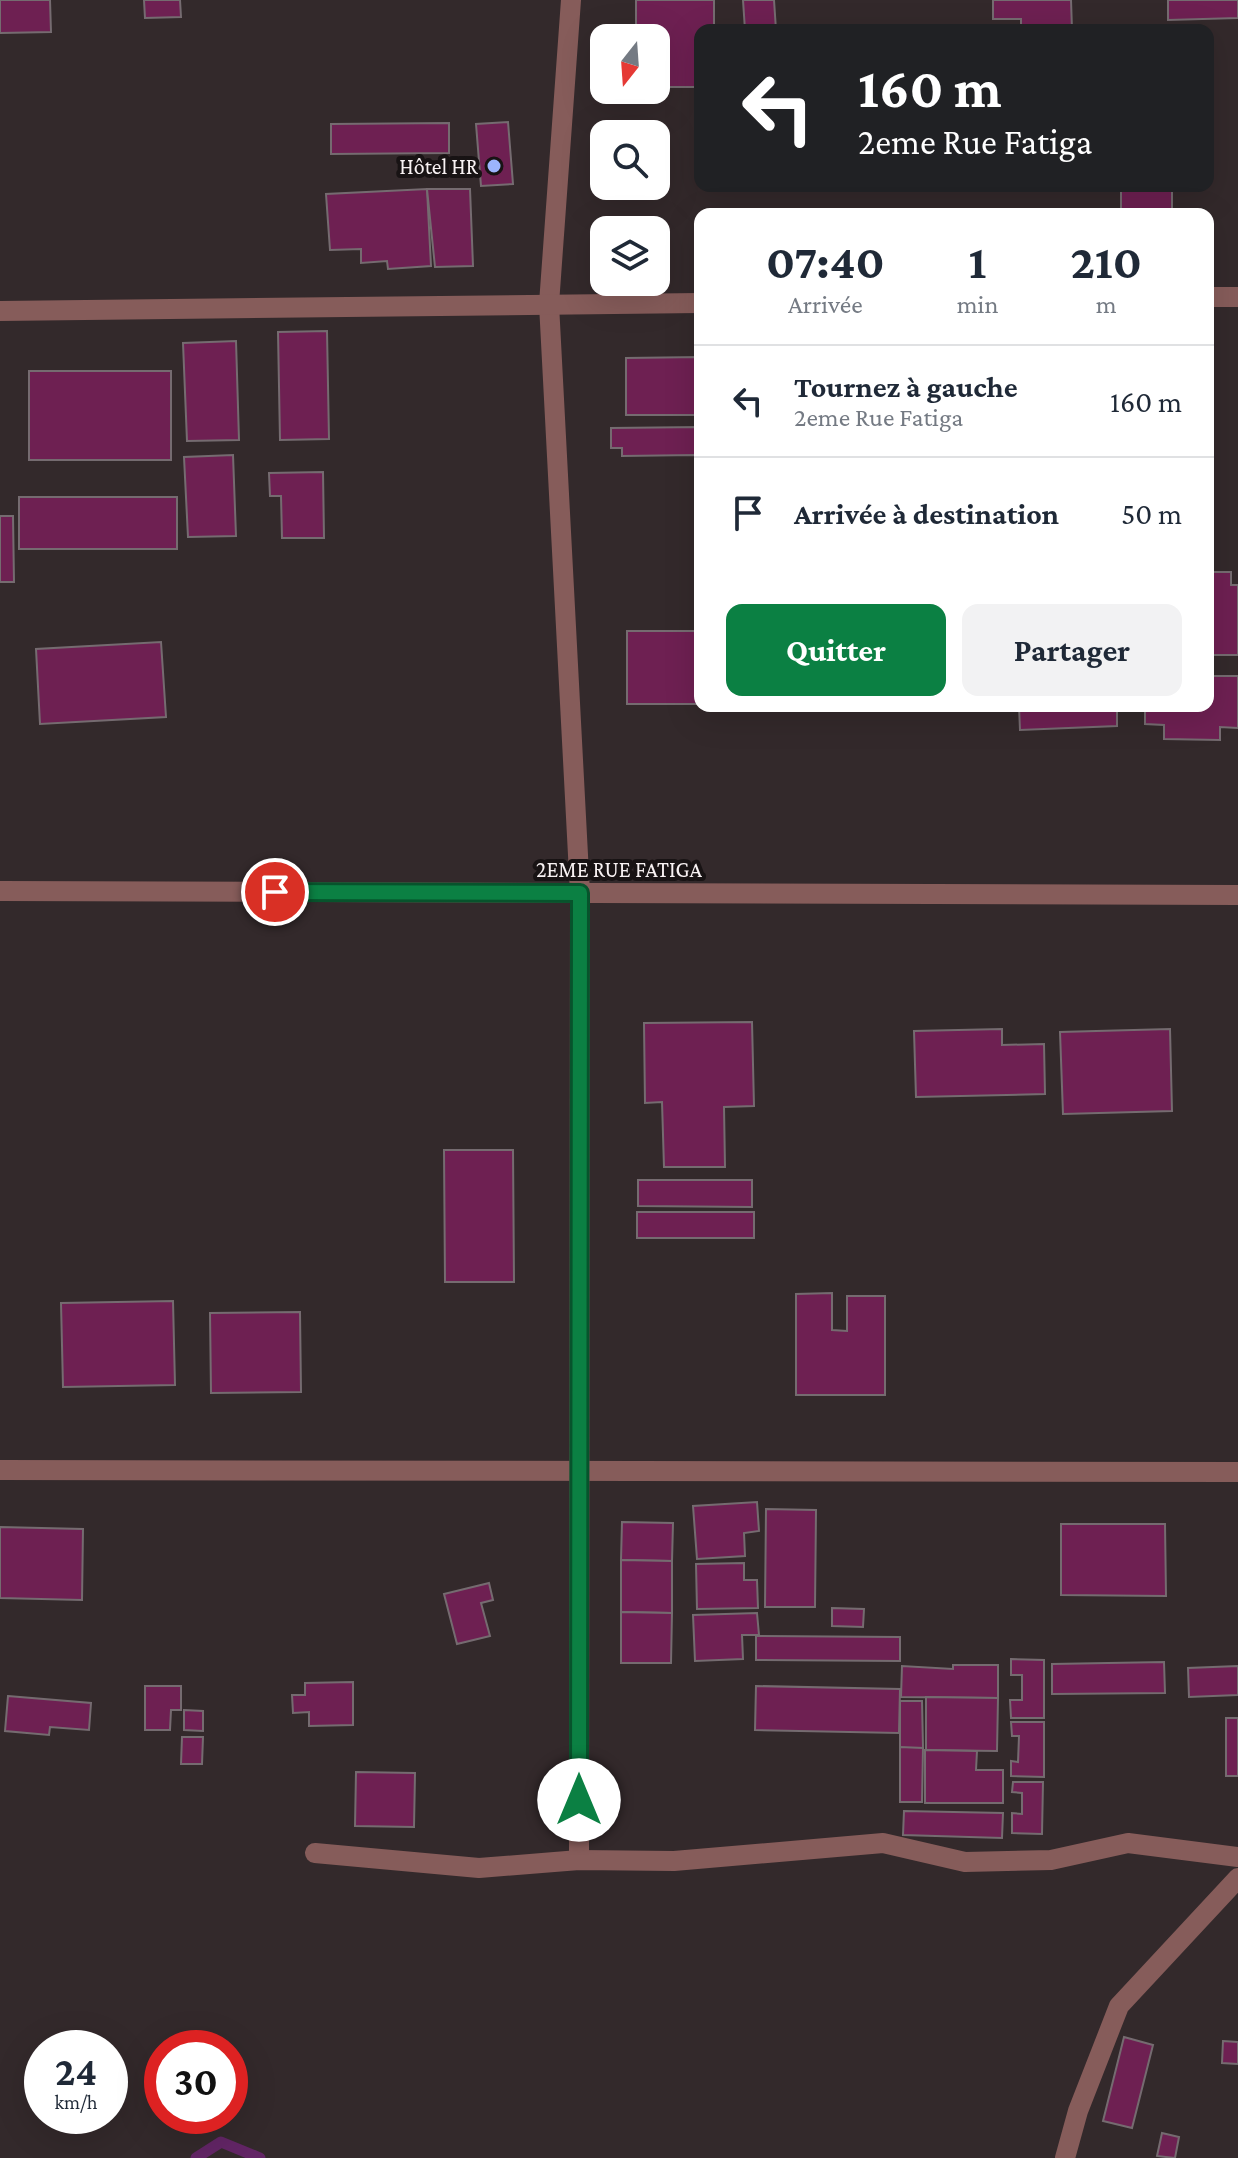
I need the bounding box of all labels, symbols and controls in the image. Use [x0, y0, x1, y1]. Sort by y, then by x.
north arrow [590, 24, 670, 104]
map controls [590, 24, 670, 296]
icon: left [726, 56, 830, 160]
text: 160 m [858, 57, 1002, 119]
button: search [590, 120, 670, 200]
text: 2eme Rue Fatiga [858, 122, 1093, 162]
place label: Hôtel HR [399, 154, 479, 179]
marker: Hôtel HR [485, 157, 503, 175]
button: layers [590, 216, 670, 296]
text: 07:40 [766, 235, 885, 288]
text: 1 [969, 235, 987, 288]
text: 210 [1070, 235, 1142, 288]
text: Arrivée [788, 290, 863, 319]
text: min [957, 290, 998, 319]
text: m [1096, 290, 1117, 319]
text: Tournez à gauche [794, 370, 1018, 403]
icon: left [726, 379, 770, 423]
text: 160 m [1110, 385, 1182, 418]
text: 2eme Rue Fatiga [794, 403, 963, 432]
icon: arrive [726, 491, 770, 535]
text: Arrivée à destination [794, 497, 1059, 530]
text: 50 m [1121, 497, 1182, 530]
button: Quitter [726, 604, 946, 696]
button: Partager [962, 604, 1182, 696]
street label: 2EME RUE FATIGA [536, 857, 703, 882]
pin [241, 858, 309, 926]
icon: arrive [253, 870, 297, 914]
position arrow [537, 1758, 621, 1842]
speed limit sign: 30 [144, 2030, 248, 2134]
text: 24 [55, 2049, 97, 2094]
text: km/h [54, 2091, 98, 2113]

